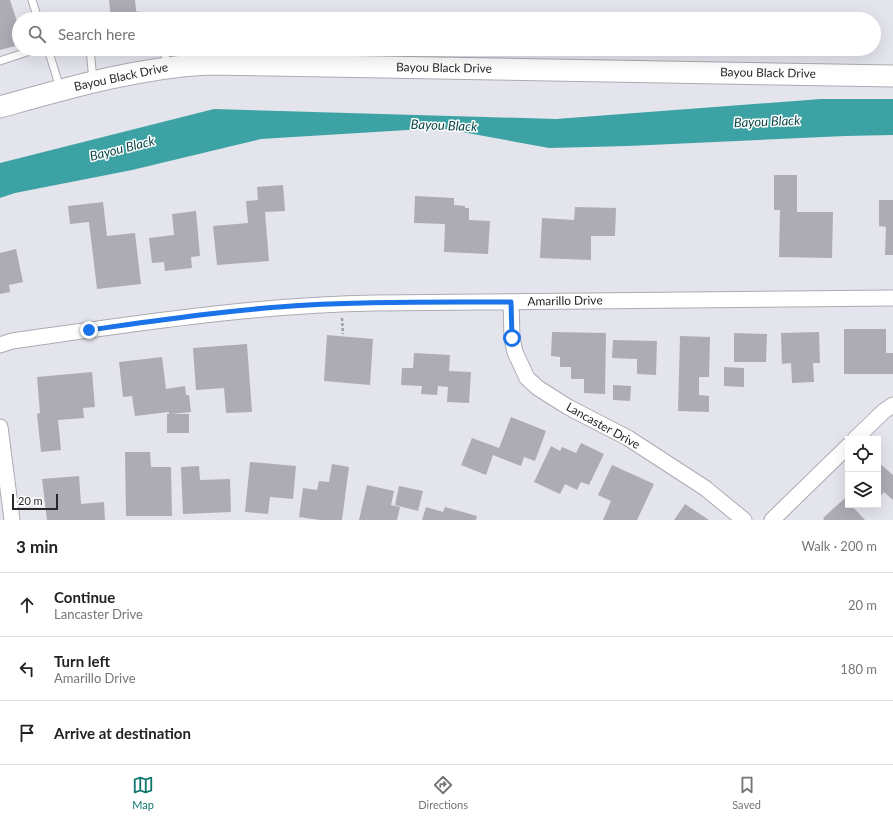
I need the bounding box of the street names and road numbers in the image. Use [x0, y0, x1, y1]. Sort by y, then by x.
street label: Bayou Black Drive [72, 59, 169, 94]
street label: Bayou Black Drive [396, 59, 492, 76]
street label: Bayou Black Drive [720, 64, 816, 81]
street label: Amarillo Drive [527, 292, 603, 309]
street label: Lancaster Drive [564, 399, 643, 452]

